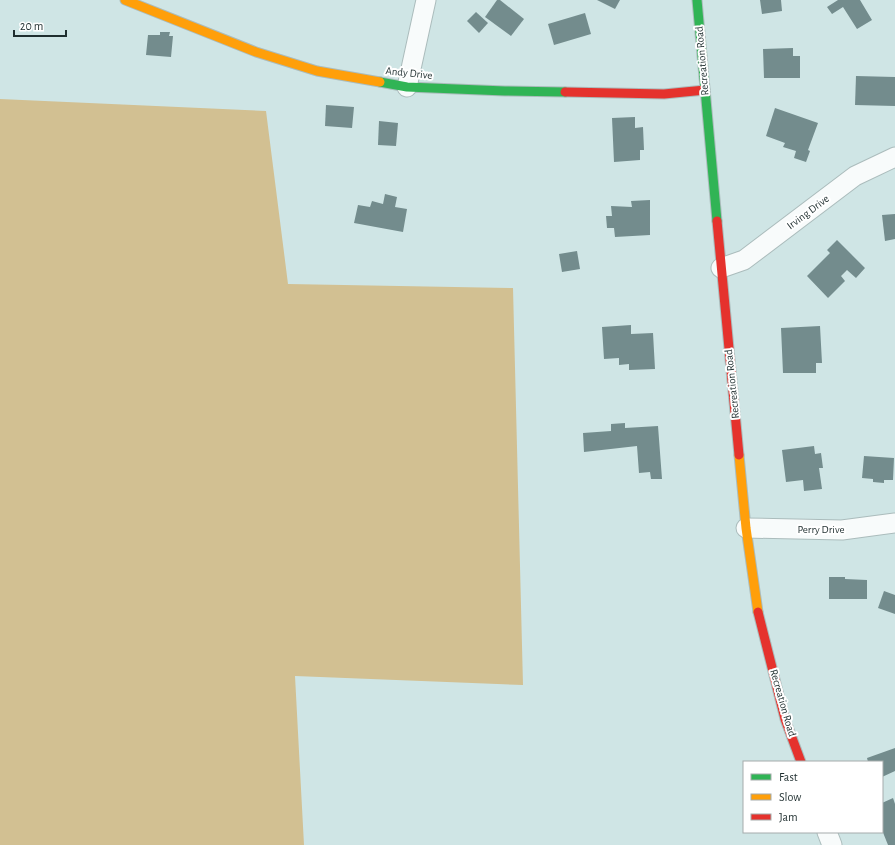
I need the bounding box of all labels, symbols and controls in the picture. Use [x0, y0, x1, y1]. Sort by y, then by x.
scale bar [14, 12, 66, 38]
text: 20 m [20, 20, 43, 32]
street label: Recreation Road [693, 26, 711, 96]
street label: Andy Drive [385, 65, 433, 81]
street label: Irving Drive [785, 193, 831, 231]
street label: Recreation Road [723, 349, 741, 419]
street label: Perry Drive [798, 524, 844, 535]
street label: Recreation Road [768, 668, 798, 738]
legend [743, 761, 883, 833]
text: Fast [779, 771, 798, 783]
text: Slow [779, 791, 801, 803]
text: Jam [779, 811, 798, 823]

